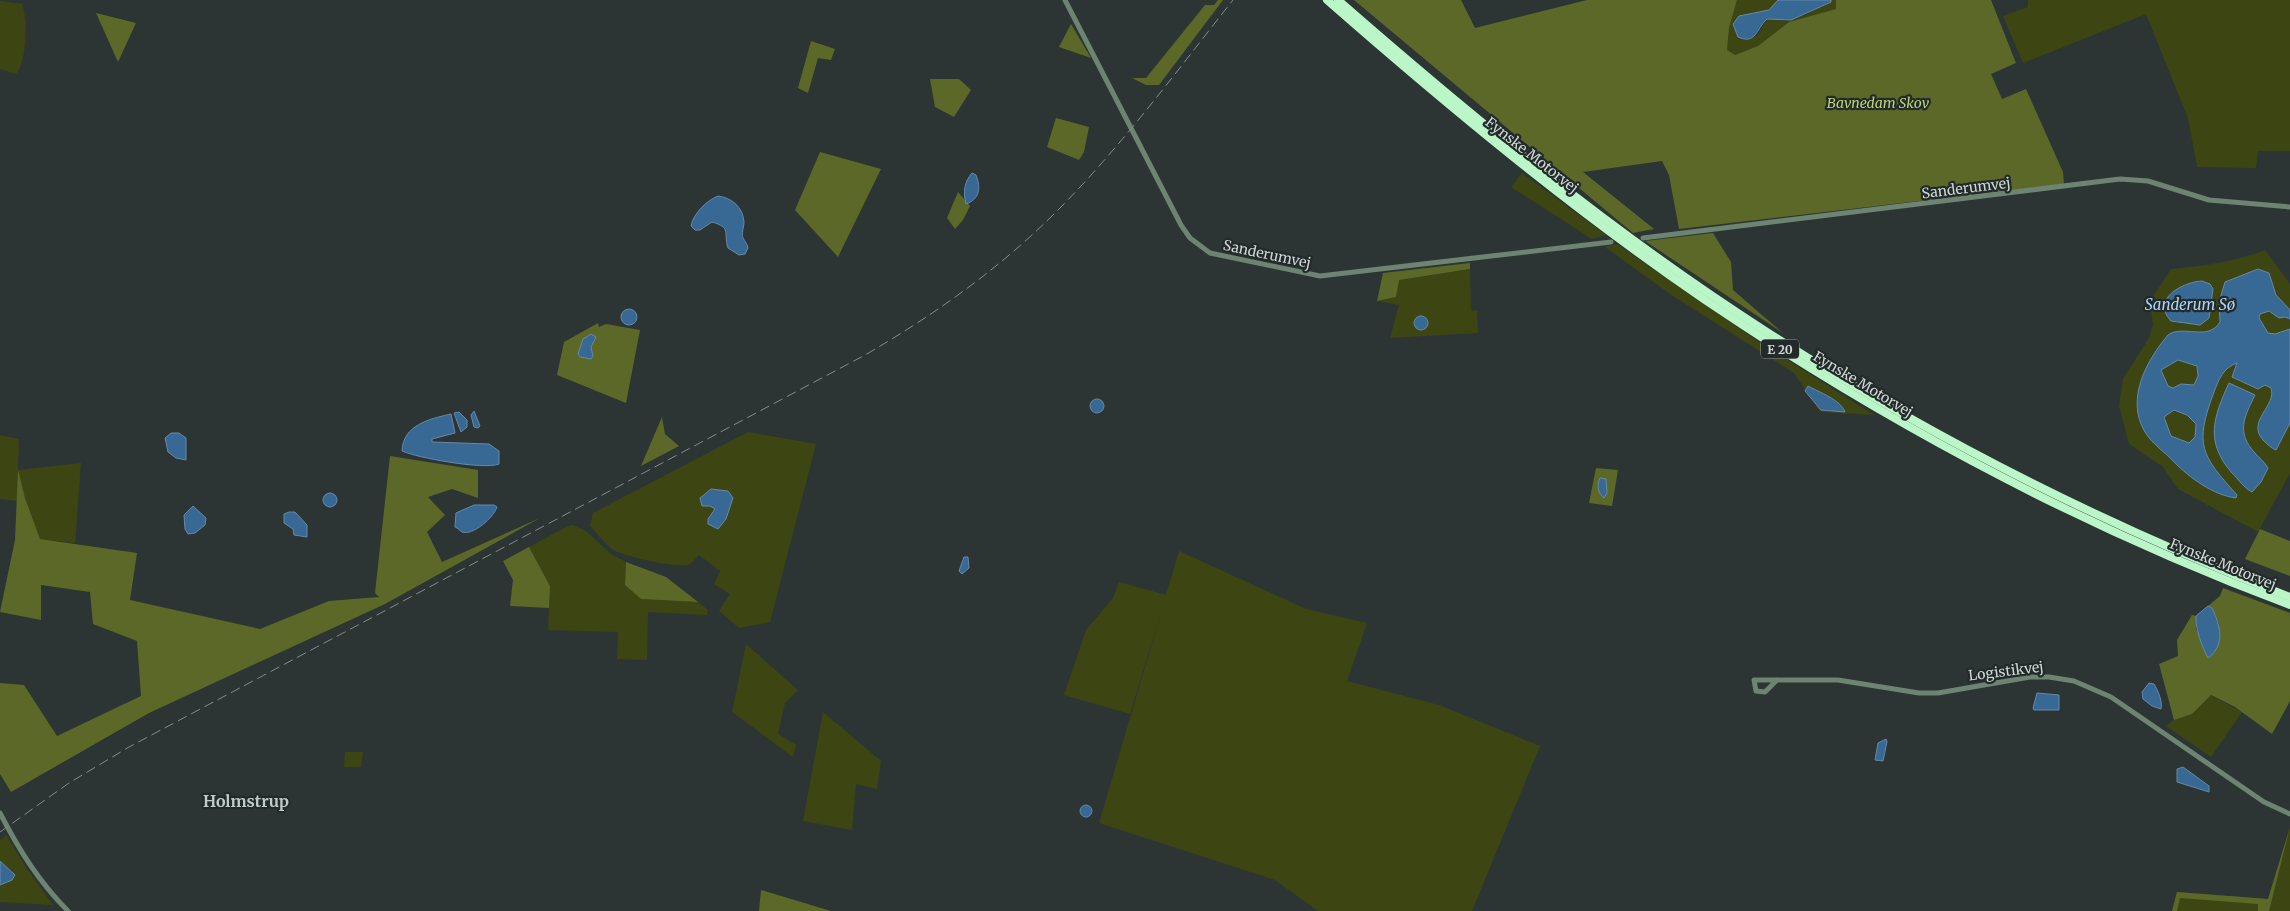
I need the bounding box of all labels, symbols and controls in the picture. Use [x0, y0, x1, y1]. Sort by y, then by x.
park label: Bavnedam Skov [1827, 94, 1930, 112]
street label: Fynske Motorvej [1482, 113, 1582, 197]
street label: Sanderumvej [1921, 174, 2011, 202]
street label: Sanderumvej [1221, 236, 1313, 272]
water label: Sanderum Sø [2145, 295, 2235, 314]
road number: E 20 [1761, 339, 1799, 358]
street label: Fynske Motorvej [1810, 347, 1916, 421]
street label: Fynske Motorvej [2167, 534, 2279, 594]
street label: Logistikvej [1967, 657, 2045, 685]
district label: Holmstrup [203, 791, 289, 811]

